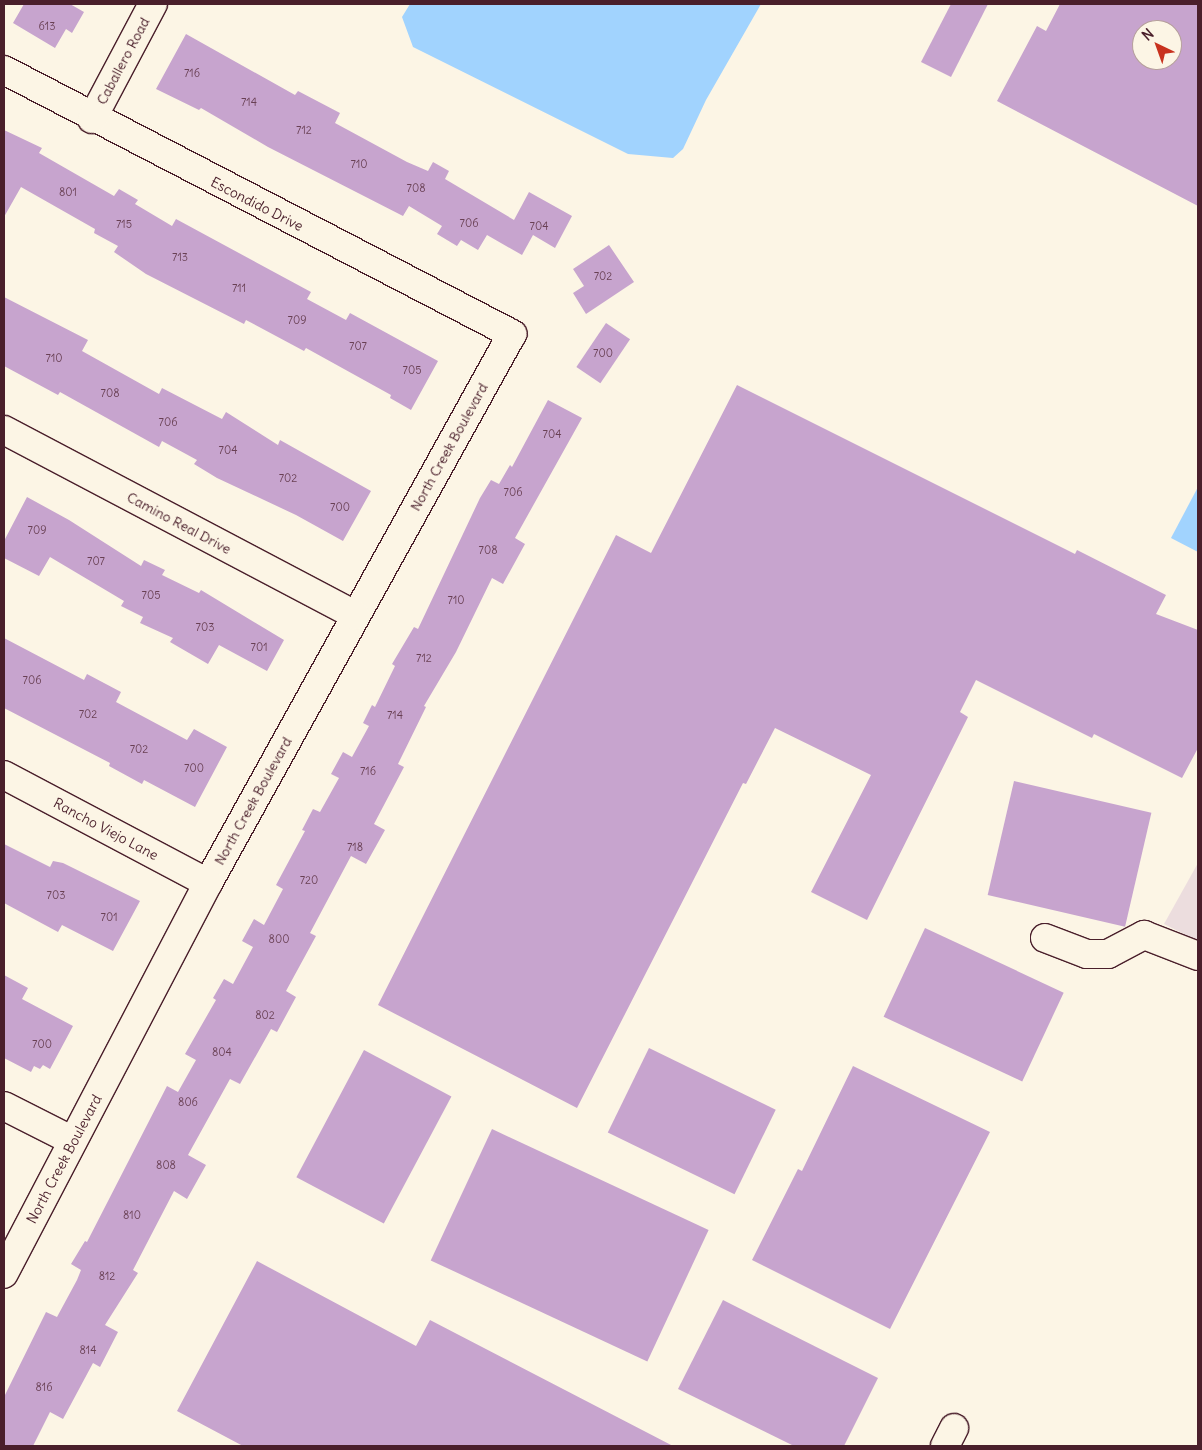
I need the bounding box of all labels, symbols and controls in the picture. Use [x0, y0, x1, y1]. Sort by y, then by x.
street label: Caballero Road [93, 15, 153, 107]
house number: 613 [39, 19, 55, 33]
north arrow [1132, 20, 1182, 70]
text: N [1138, 25, 1157, 45]
house number: 716 [184, 66, 200, 80]
house number: 714 [241, 95, 257, 109]
house number: 712 [296, 123, 312, 137]
house number: 710 [351, 157, 367, 171]
street label: Escondido Drive [208, 173, 306, 235]
house number: 708 [407, 181, 425, 195]
house number: 801 [59, 185, 77, 199]
house number: 706 [460, 216, 478, 230]
house number: 715 [116, 217, 132, 231]
house number: 704 [530, 219, 548, 233]
house number: 713 [172, 250, 188, 264]
house number: 702 [594, 269, 612, 283]
house number: 711 [232, 281, 246, 295]
house number: 709 [288, 313, 306, 327]
house number: 707 [349, 339, 367, 353]
house number: 700 [593, 346, 613, 360]
house number: 710 [46, 351, 62, 365]
house number: 705 [403, 363, 421, 377]
street label: North Creek Boulevard [407, 380, 491, 514]
house number: 708 [101, 386, 119, 400]
house number: 706 [159, 415, 177, 429]
house number: 704 [543, 427, 561, 441]
house number: 704 [219, 443, 237, 457]
house number: 702 [279, 471, 297, 485]
house number: 706 [504, 485, 522, 499]
street label: Camino Real Drive [124, 488, 234, 558]
house number: 700 [330, 500, 350, 514]
house number: 709 [28, 523, 46, 537]
house number: 708 [479, 543, 497, 557]
house number: 707 [87, 554, 105, 568]
house number: 705 [142, 588, 160, 602]
house number: 710 [448, 593, 464, 607]
house number: 703 [196, 620, 214, 634]
house number: 701 [251, 640, 267, 654]
house number: 712 [416, 651, 432, 665]
house number: 706 [23, 673, 41, 687]
house number: 702 [79, 707, 97, 721]
house number: 714 [387, 708, 403, 722]
street label: North Creek Boulevard [211, 734, 295, 868]
house number: 702 [130, 742, 148, 756]
house number: 700 [184, 761, 204, 775]
house number: 716 [360, 764, 376, 778]
street label: Rancho Viejo Lane [51, 794, 161, 864]
house number: 718 [347, 840, 363, 854]
house number: 720 [300, 873, 318, 887]
house number: 703 [47, 888, 65, 902]
house number: 701 [101, 910, 117, 924]
house number: 800 [269, 932, 289, 946]
house number: 802 [255, 1008, 275, 1022]
house number: 700 [32, 1037, 52, 1051]
house number: 804 [212, 1045, 232, 1059]
street label: North Creek Boulevard [23, 1092, 105, 1226]
house number: 806 [178, 1095, 198, 1109]
house number: 808 [156, 1158, 176, 1172]
house number: 810 [123, 1208, 141, 1222]
house number: 812 [99, 1269, 115, 1283]
house number: 814 [79, 1343, 97, 1357]
house number: 816 [35, 1380, 53, 1394]

